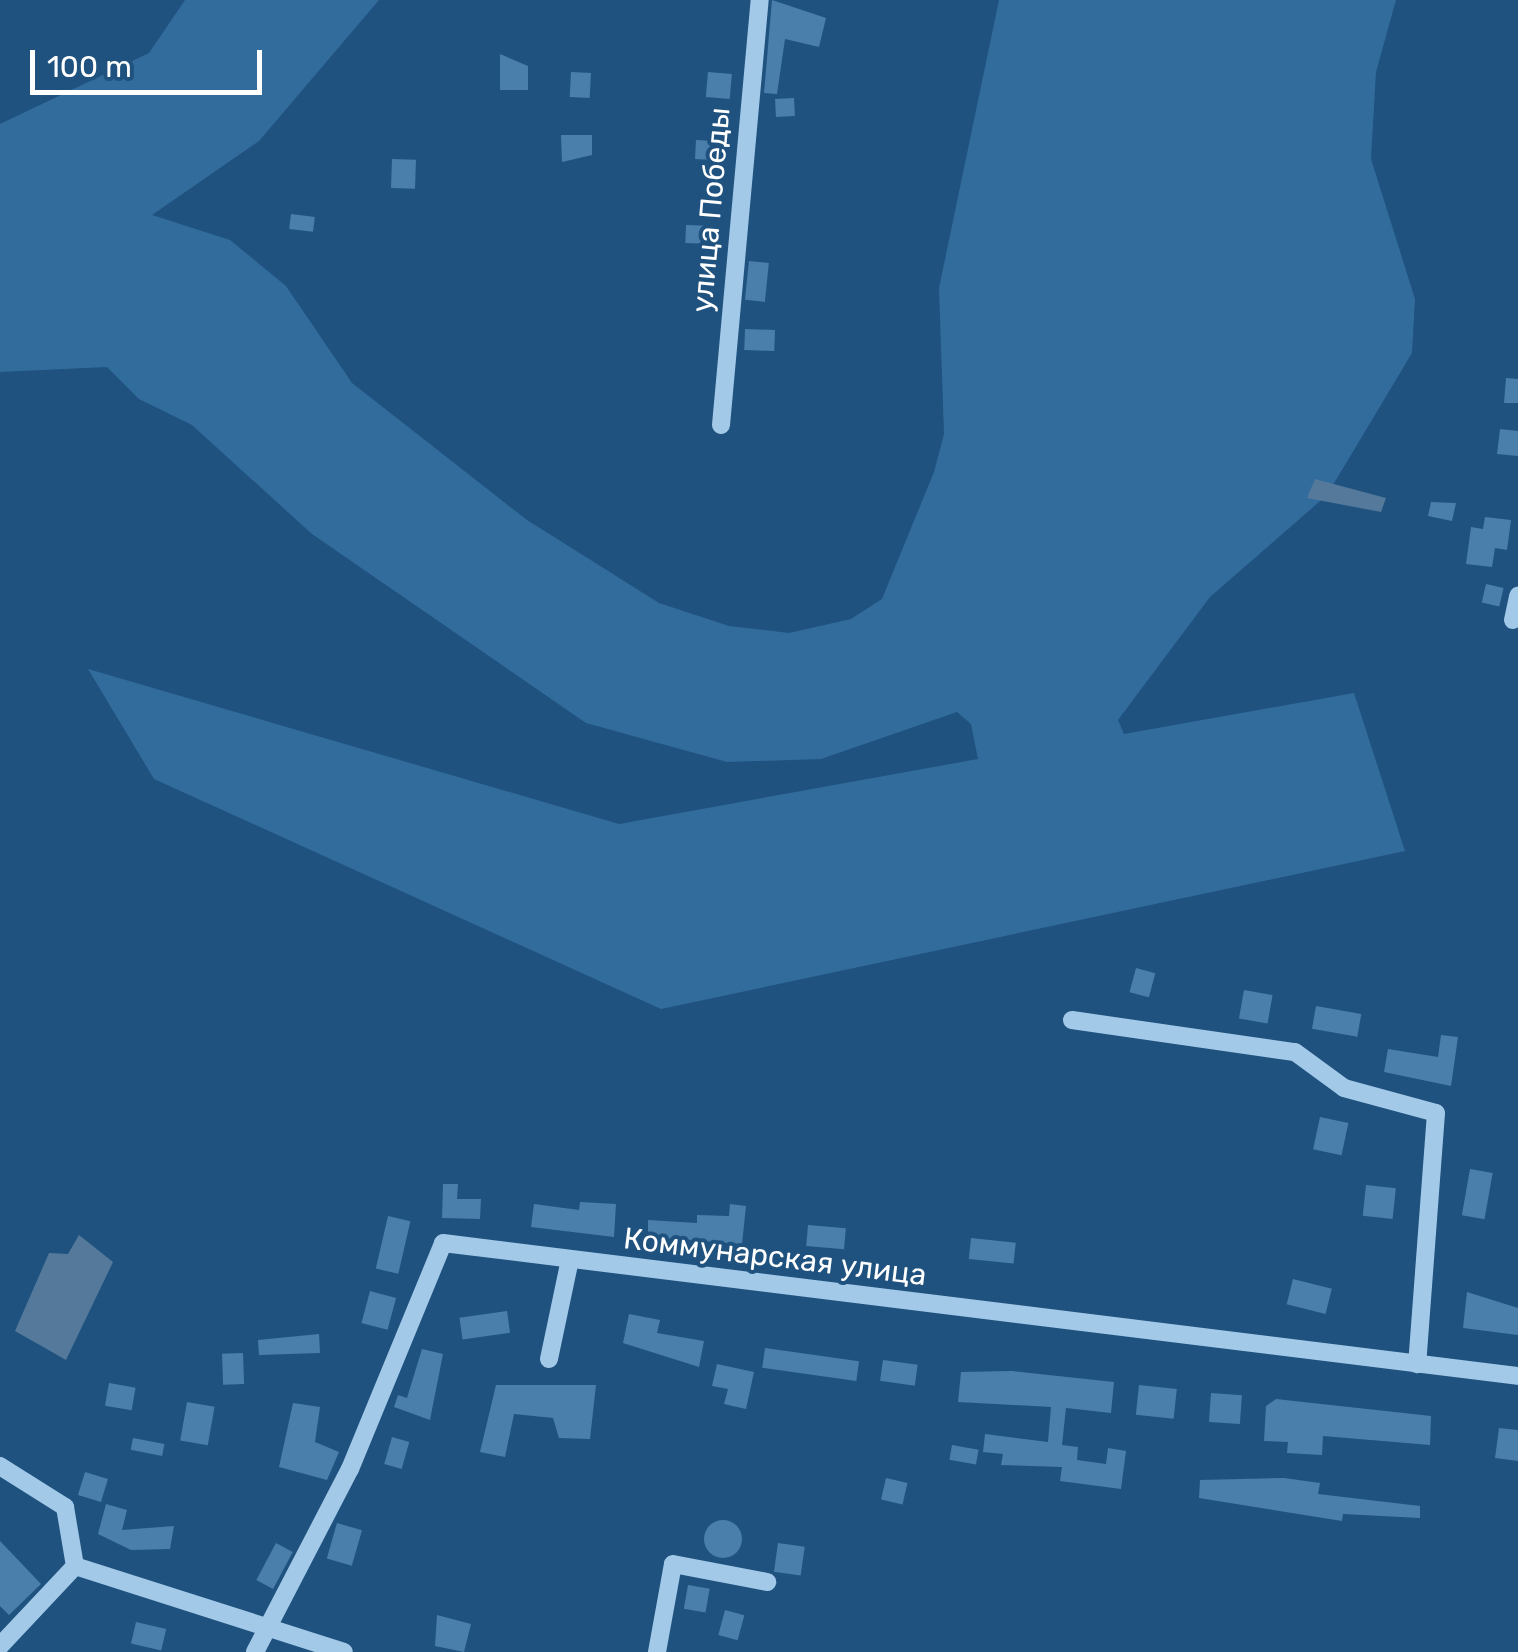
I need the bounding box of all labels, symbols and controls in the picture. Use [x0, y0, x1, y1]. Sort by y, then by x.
scale bar [35, 30, 268, 92]
text: 100 m [47, 49, 132, 85]
street label: улица Победы [684, 106, 738, 314]
street label: Коммунарская улица [622, 1221, 928, 1293]

